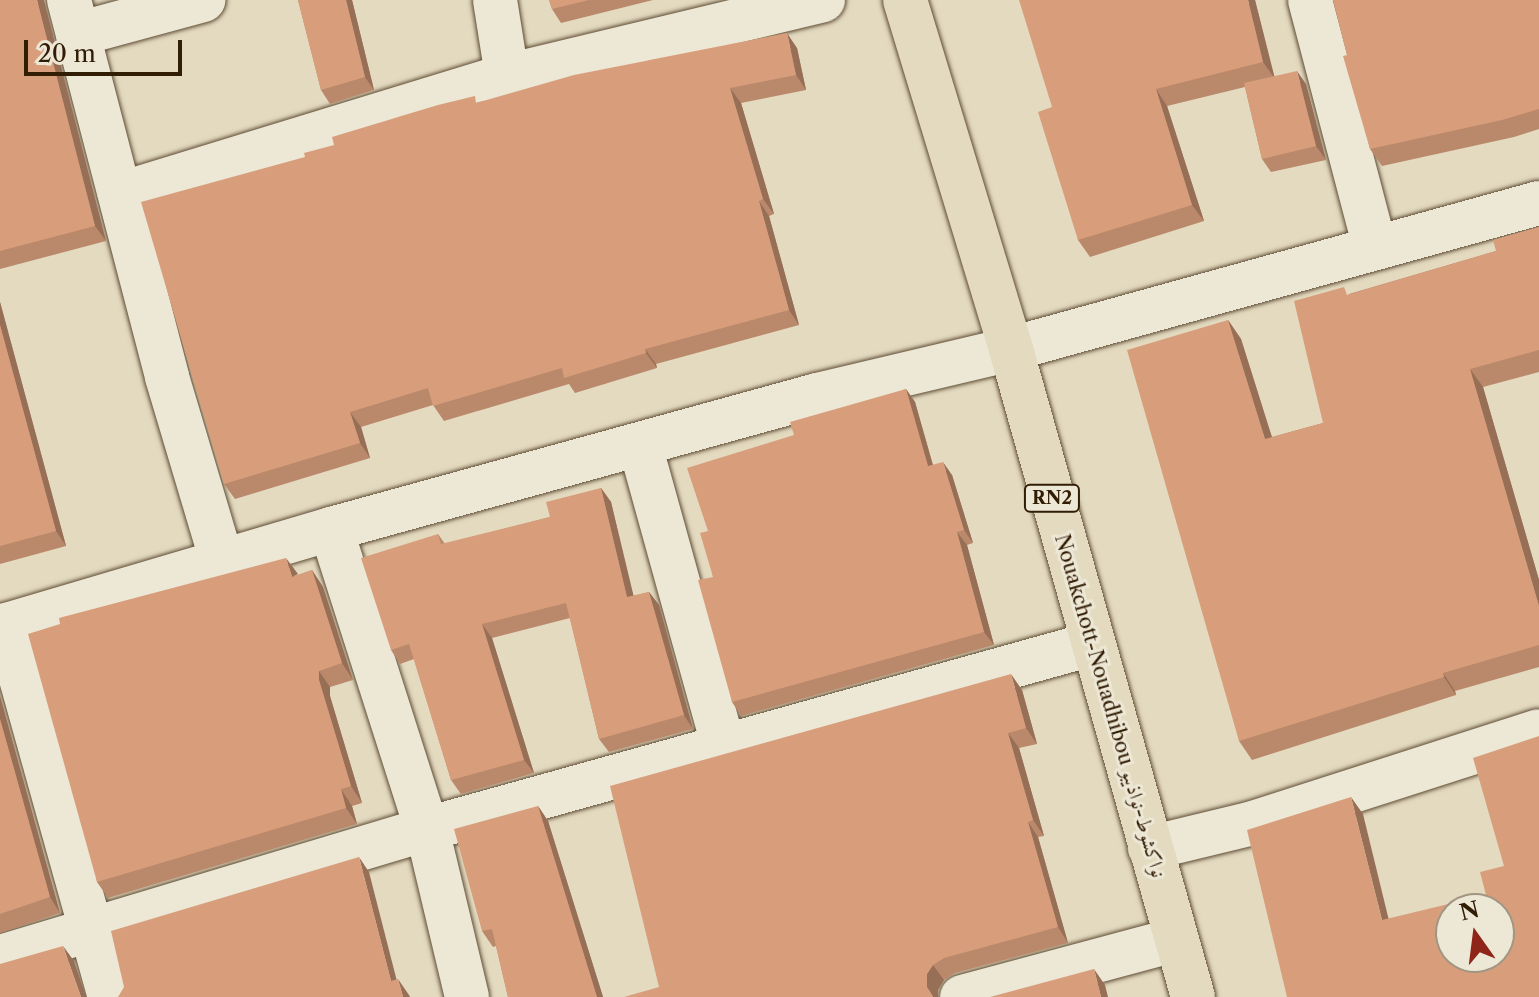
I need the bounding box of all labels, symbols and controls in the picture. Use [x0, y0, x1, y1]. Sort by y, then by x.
scale bar [28, 24, 186, 74]
text: 20 m [38, 39, 96, 68]
road number: RN2 [1022, 484, 1082, 512]
street label: Nouakchott-Nouadhibou نواكشوط-نواذيبو [1049, 532, 1171, 880]
north arrow [1435, 893, 1515, 973]
text: N [1457, 896, 1482, 927]

